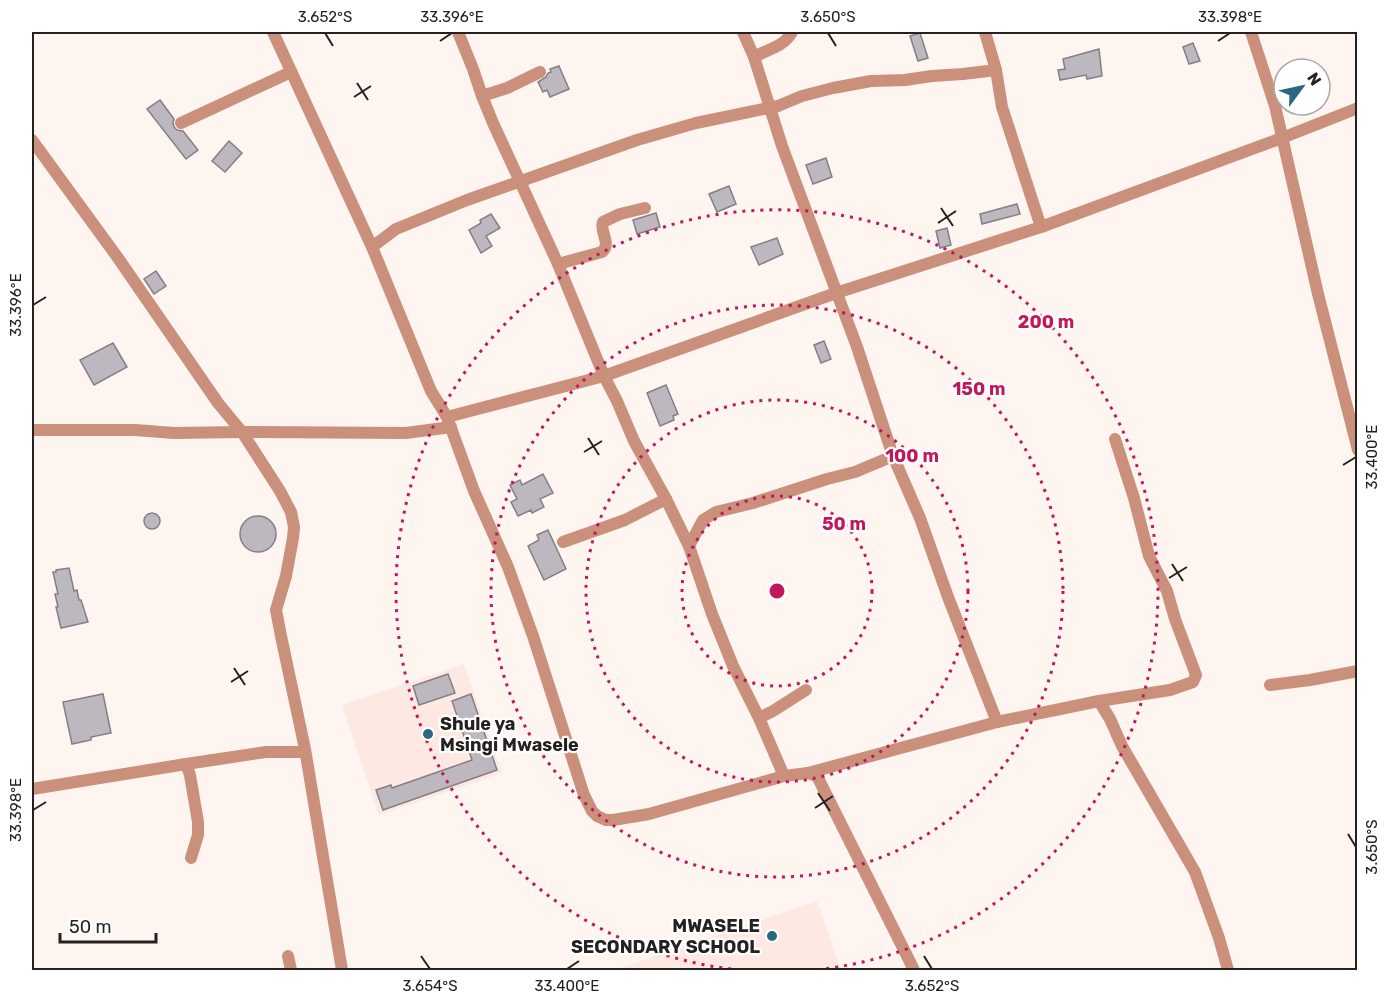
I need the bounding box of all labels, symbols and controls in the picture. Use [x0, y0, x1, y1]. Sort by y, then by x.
text: 3.652°S [298, 8, 352, 26]
text: 33.396°E [420, 8, 484, 26]
text: 3.650°S [800, 8, 856, 26]
text: 33.398°E [1198, 8, 1262, 26]
north arrow [1272, 57, 1332, 117]
text: N [1303, 69, 1325, 89]
text: 33.396°E [7, 273, 25, 337]
text: 200 m [1018, 311, 1074, 333]
text: 150 m [952, 378, 1006, 400]
text: 33.400°E [1363, 425, 1381, 489]
text: 100 m [885, 445, 939, 467]
text: 50 m [822, 513, 866, 535]
centre of rings [767, 581, 787, 601]
place label: Shule ya Msingi Mwasele [440, 713, 579, 756]
marker: Shule ya Msingi Mwasele [421, 727, 435, 741]
text: 33.398°E [7, 778, 25, 842]
text: 3.650°S [1363, 819, 1381, 875]
scale bar [60, 906, 156, 944]
place label: MWASELE SECONDARY SCHOOL [571, 915, 760, 958]
text: 50 m [69, 916, 112, 938]
marker: MWASELE SECONDARY SCHOOL [765, 929, 779, 943]
text: 3.654°S [402, 977, 458, 995]
text: 33.400°E [535, 977, 599, 995]
text: 3.652°S [905, 977, 959, 995]

